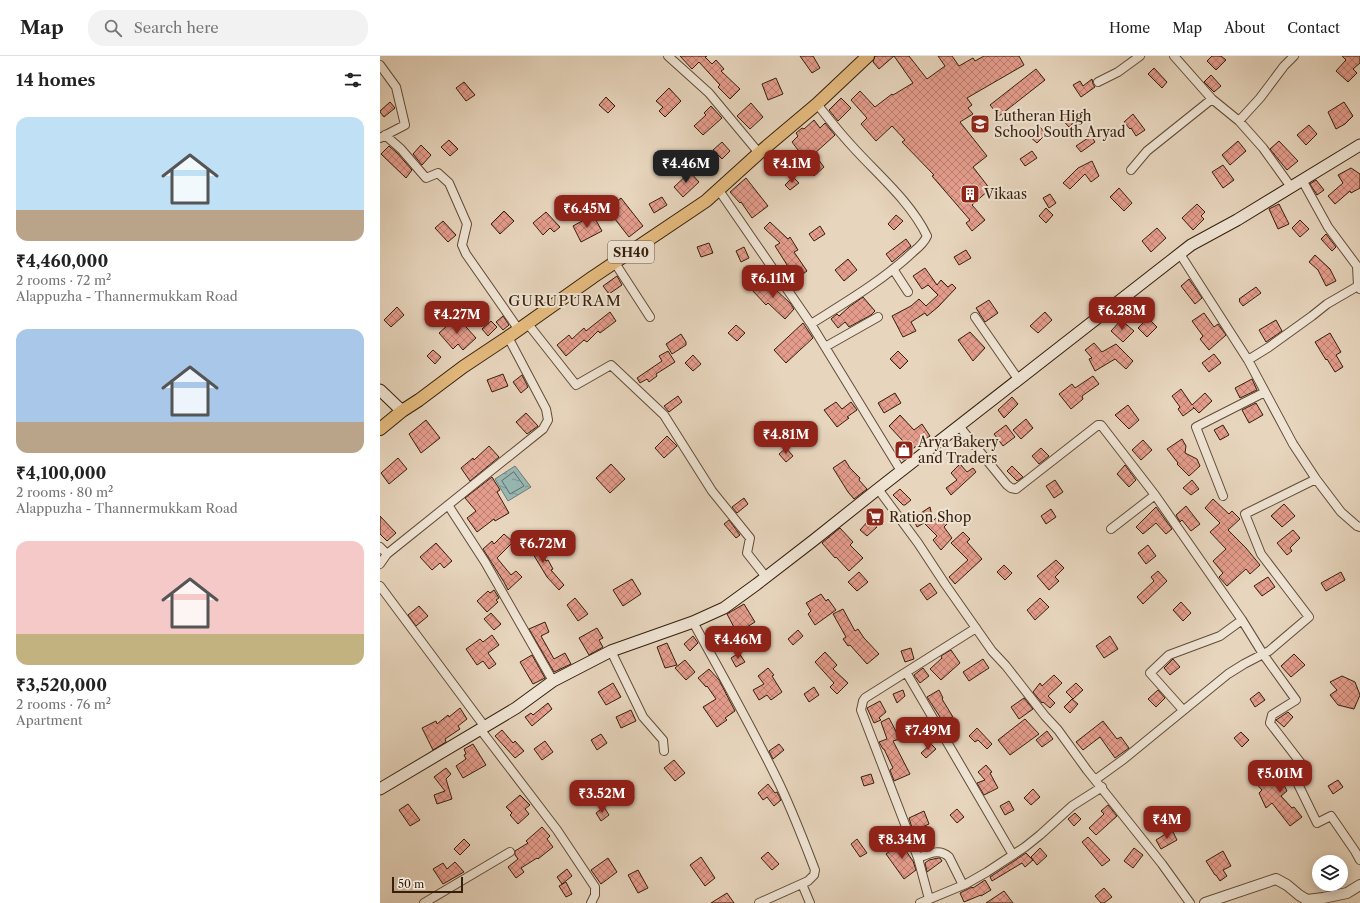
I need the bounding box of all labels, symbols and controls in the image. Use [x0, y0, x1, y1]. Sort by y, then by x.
search box [88, 10, 368, 46]
text: Map [20, 16, 64, 39]
icon: search [102, 17, 124, 39]
text: Search here [134, 18, 219, 37]
text: Home [1109, 19, 1150, 37]
text: Map [1172, 19, 1202, 37]
text: About [1224, 19, 1265, 37]
text: Contact [1287, 19, 1340, 37]
icon: filters [342, 69, 364, 91]
text: 14 homes [16, 70, 95, 90]
place label: Lutheran High School South Aryad [994, 107, 1126, 141]
school or university icon: Lutheran High School South Aryad [969, 113, 991, 135]
icon: home [154, 143, 226, 215]
pin: ₹4.46M [653, 150, 719, 184]
pin: ₹4.1M [764, 150, 820, 184]
text: ₹4.46M [662, 155, 710, 171]
text: ₹4.1M [773, 155, 811, 171]
building icon: Vikaas [959, 183, 981, 205]
place label: Vikaas [983, 185, 1027, 203]
pin: ₹6.45M [554, 195, 620, 229]
text: ₹6.45M [563, 200, 611, 216]
road number: SH40 [608, 241, 654, 263]
text: ₹4,460,000 [16, 251, 108, 271]
pin: ₹6.11M [740, 265, 806, 299]
text: ₹6.11M [751, 270, 795, 286]
text: 2 rooms · 72 m² [16, 272, 111, 288]
text: Alappuzha - Thannermukkam Road [16, 288, 238, 304]
district label: GURUPURAM [508, 291, 622, 310]
pin: ₹6.28M [1089, 297, 1155, 331]
pin: ₹4.27M [424, 301, 490, 335]
text: ₹6.28M [1098, 302, 1146, 318]
text: ₹4.27M [434, 306, 481, 322]
icon: home [154, 355, 226, 427]
pin: ₹4.81M [753, 421, 819, 455]
text: ₹4.81M [763, 426, 809, 442]
place label: Arya Bakery and Traders [917, 433, 999, 467]
shop icon: Arya Bakery and Traders [893, 439, 915, 461]
text: ₹4,100,000 [16, 463, 106, 483]
text: 2 rooms · 80 m² [16, 484, 113, 500]
text: Alappuzha - Thannermukkam Road [16, 500, 238, 516]
supermarket icon: Ration Shop [864, 506, 886, 528]
place label: Ration Shop [889, 508, 971, 526]
pin: ₹6.72M [510, 530, 576, 564]
text: ₹6.72M [520, 535, 566, 551]
icon: home [154, 567, 226, 639]
pin: ₹4.46M [705, 626, 771, 660]
text: ₹4.46M [714, 631, 762, 647]
text: ₹3,520,000 [16, 675, 107, 695]
text: 2 rooms · 76 m² [16, 696, 111, 712]
text: Apartment [16, 712, 83, 728]
pin: ₹7.49M [895, 717, 961, 751]
text: ₹7.49M [905, 722, 951, 738]
pin: ₹5.01M [1247, 760, 1313, 794]
text: ₹5.01M [1257, 765, 1303, 781]
pin: ₹3.52M [569, 780, 635, 814]
text: ₹3.52M [578, 785, 626, 801]
pin: ₹4M [1148, 806, 1186, 840]
text: ₹4M [1153, 811, 1181, 827]
pin: ₹8.34M [869, 826, 935, 860]
text: ₹8.34M [878, 831, 926, 847]
map controls [1312, 855, 1348, 891]
button: layers [1312, 855, 1348, 891]
scale bar [392, 875, 463, 894]
text: 50 m [398, 877, 424, 891]

